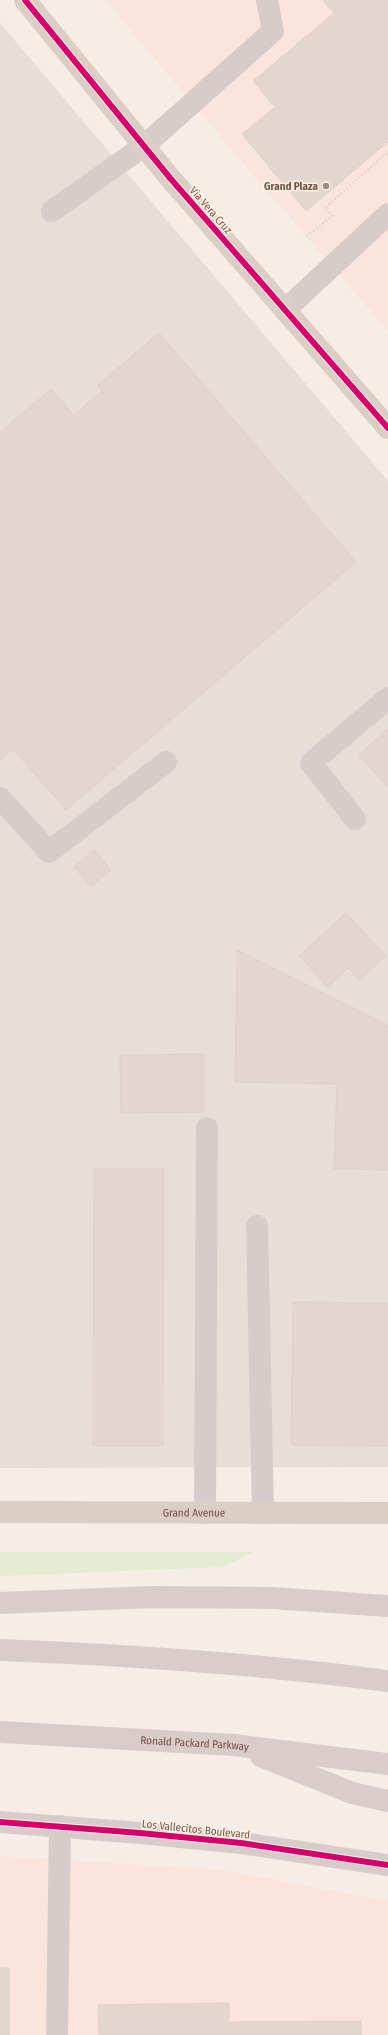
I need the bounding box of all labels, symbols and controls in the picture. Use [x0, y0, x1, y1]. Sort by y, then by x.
place label: Grand Plaza [264, 180, 319, 193]
marker: Grand Plaza [321, 181, 331, 191]
street label: Via Vera Cruz [187, 184, 235, 237]
street label: Grand Avenue [163, 1506, 225, 1520]
street label: Ronald Packard Parkway [140, 1734, 250, 1754]
street label: Los Vallecitos Boulevard [141, 1817, 251, 1842]

